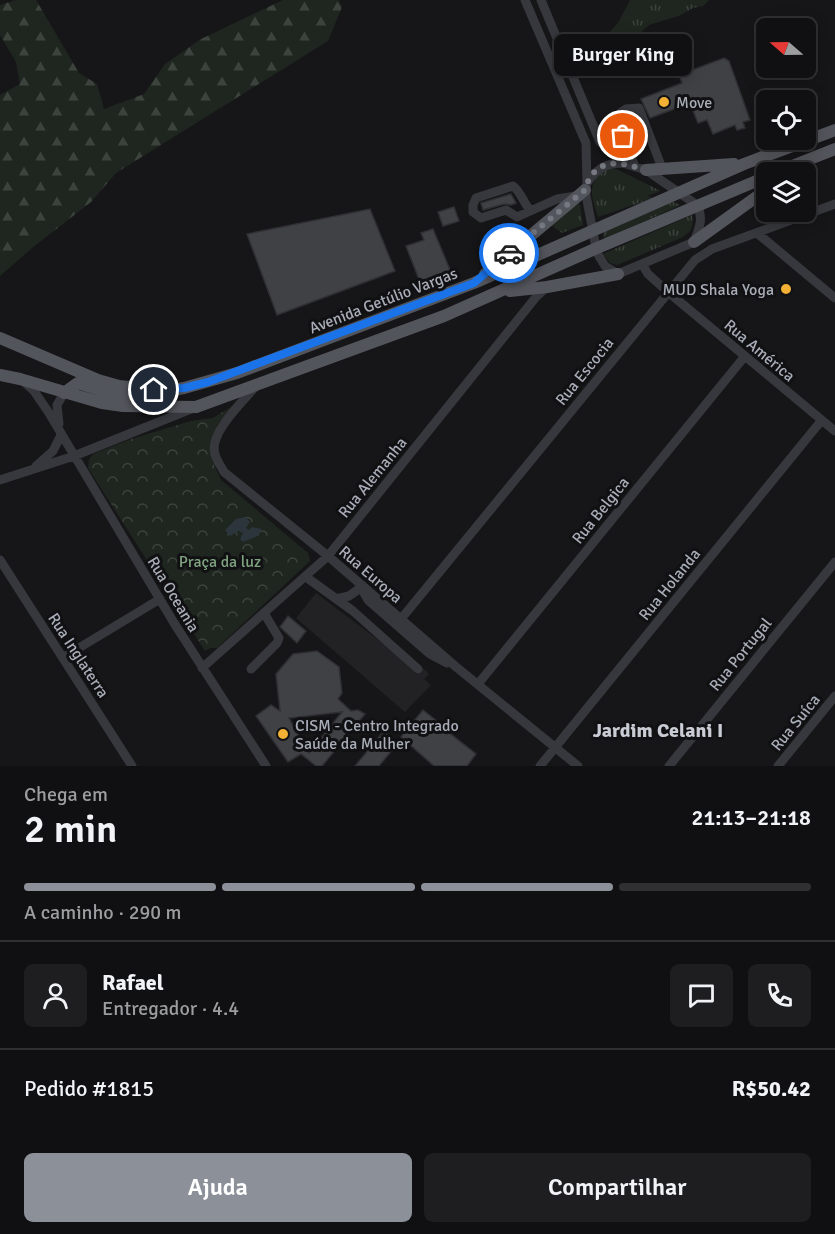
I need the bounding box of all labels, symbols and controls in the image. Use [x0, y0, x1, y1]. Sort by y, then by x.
north arrow [756, 18, 816, 78]
map controls [756, 18, 816, 222]
callout: Burger King [554, 34, 692, 76]
text: Burger King [572, 42, 674, 67]
button: locate [756, 90, 816, 150]
place label: Move [676, 93, 712, 113]
marker: Move [657, 95, 671, 109]
pin [597, 110, 648, 161]
icon: bag [606, 119, 639, 152]
button: layers [756, 162, 816, 222]
courier [479, 223, 539, 283]
icon: car [493, 237, 526, 270]
street label: Avenida Getúlio Vargas [306, 263, 460, 338]
place label: MUD Shala Yoga [662, 280, 774, 300]
marker: MUD Shala Yoga [779, 282, 793, 296]
street label: Rua América [720, 315, 799, 386]
street label: Rua Escocia [551, 334, 618, 410]
pin [128, 364, 179, 415]
icon: home [137, 373, 170, 406]
street label: Rua Alemanha [334, 433, 411, 522]
street label: Rua Belgica [568, 473, 634, 548]
street label: Rua Europa [334, 542, 406, 608]
street label: Rua Holanda [635, 545, 705, 625]
park label: Praça da luz [179, 552, 261, 572]
street label: Rua Oceania [143, 553, 204, 636]
street label: Rua Inglaterra [43, 609, 113, 702]
street label: Rua Portugal [705, 614, 777, 695]
street label: Rua Suíca [767, 690, 825, 755]
place label: CISM - Centro Integrado Saúde da Mulher [295, 716, 459, 754]
district label: Jardim Celani I [593, 718, 723, 743]
marker: CISM - Centro Integrado Saúde da Mulher [276, 727, 290, 741]
text: Chega em [24, 782, 108, 807]
text: 21:13–21:18 [692, 804, 811, 831]
text: 2 min [24, 805, 117, 853]
text: A caminho · 290 m [24, 900, 181, 925]
button: person [24, 964, 87, 1027]
button: chat [670, 964, 733, 1027]
button: phone [748, 964, 811, 1027]
text: Rafael [102, 969, 164, 996]
text: Entregador · 4.4 [102, 996, 239, 1021]
text: Pedido #1815 [24, 1075, 154, 1102]
text: R$50.42 [732, 1075, 811, 1102]
button: Ajuda [24, 1153, 412, 1222]
button: Compartilhar [424, 1153, 811, 1222]

